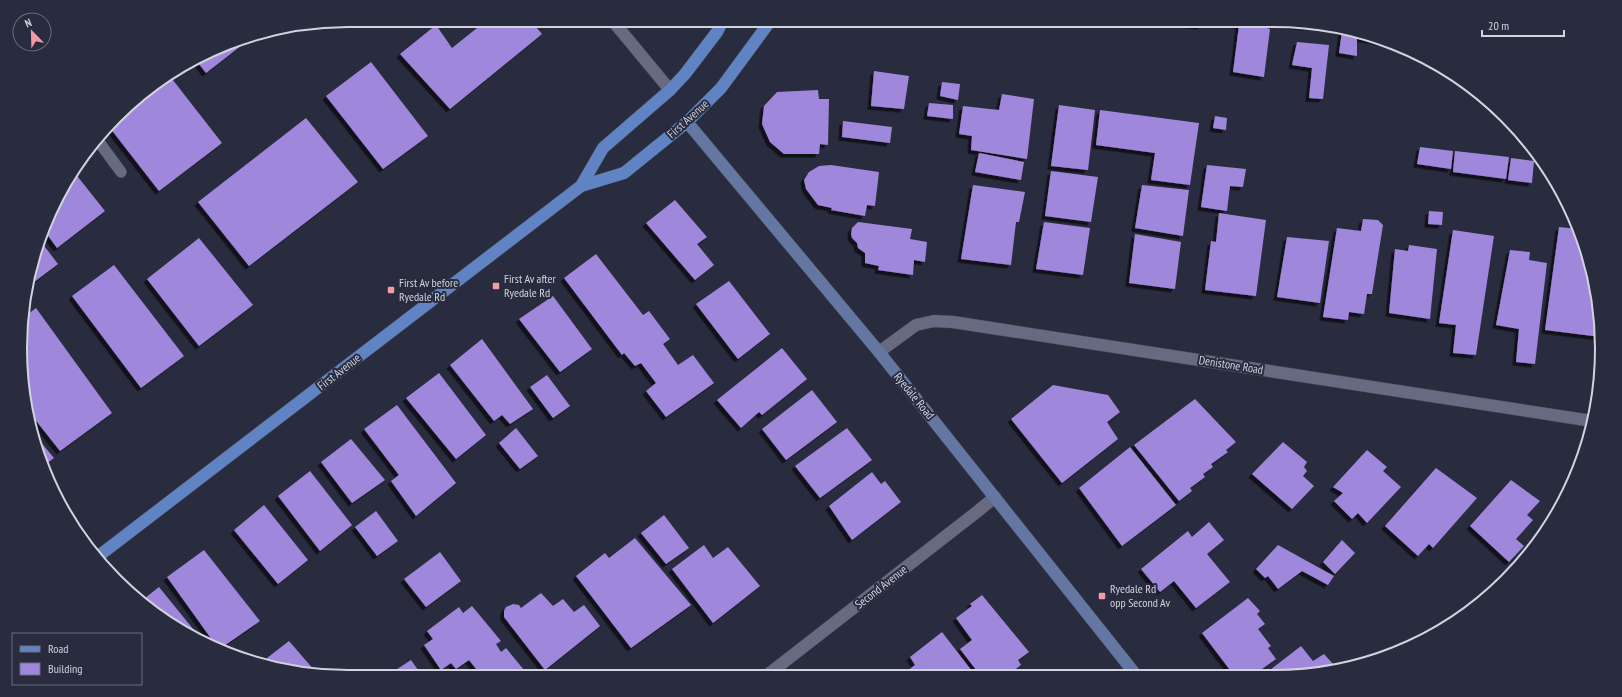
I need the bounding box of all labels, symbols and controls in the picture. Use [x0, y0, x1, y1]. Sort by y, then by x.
north arrow [12, 12, 52, 52]
scale bar [1482, 12, 1564, 38]
text: N [23, 15, 34, 30]
text: 20 m [1488, 18, 1509, 33]
street label: First Avenue [664, 96, 712, 141]
place label: First Av after Ryedale Rd [504, 271, 556, 300]
place label: First Av before Ryedale Rd [399, 275, 458, 304]
marker: First Av after Ryedale Rd [491, 281, 501, 291]
marker: First Av before Ryedale Rd [386, 285, 396, 295]
street label: First Avenue [314, 350, 363, 393]
street label: Denistone Road [1198, 352, 1264, 377]
street label: Ryedale Road [891, 369, 938, 422]
street label: Second Avenue [852, 561, 910, 612]
place label: Ryedale Rd opp Second Av [1110, 581, 1170, 610]
marker: Ryedale Rd opp Second Av [1097, 591, 1107, 601]
legend [12, 633, 142, 685]
text: Road [48, 641, 68, 656]
text: Building [48, 661, 83, 676]

